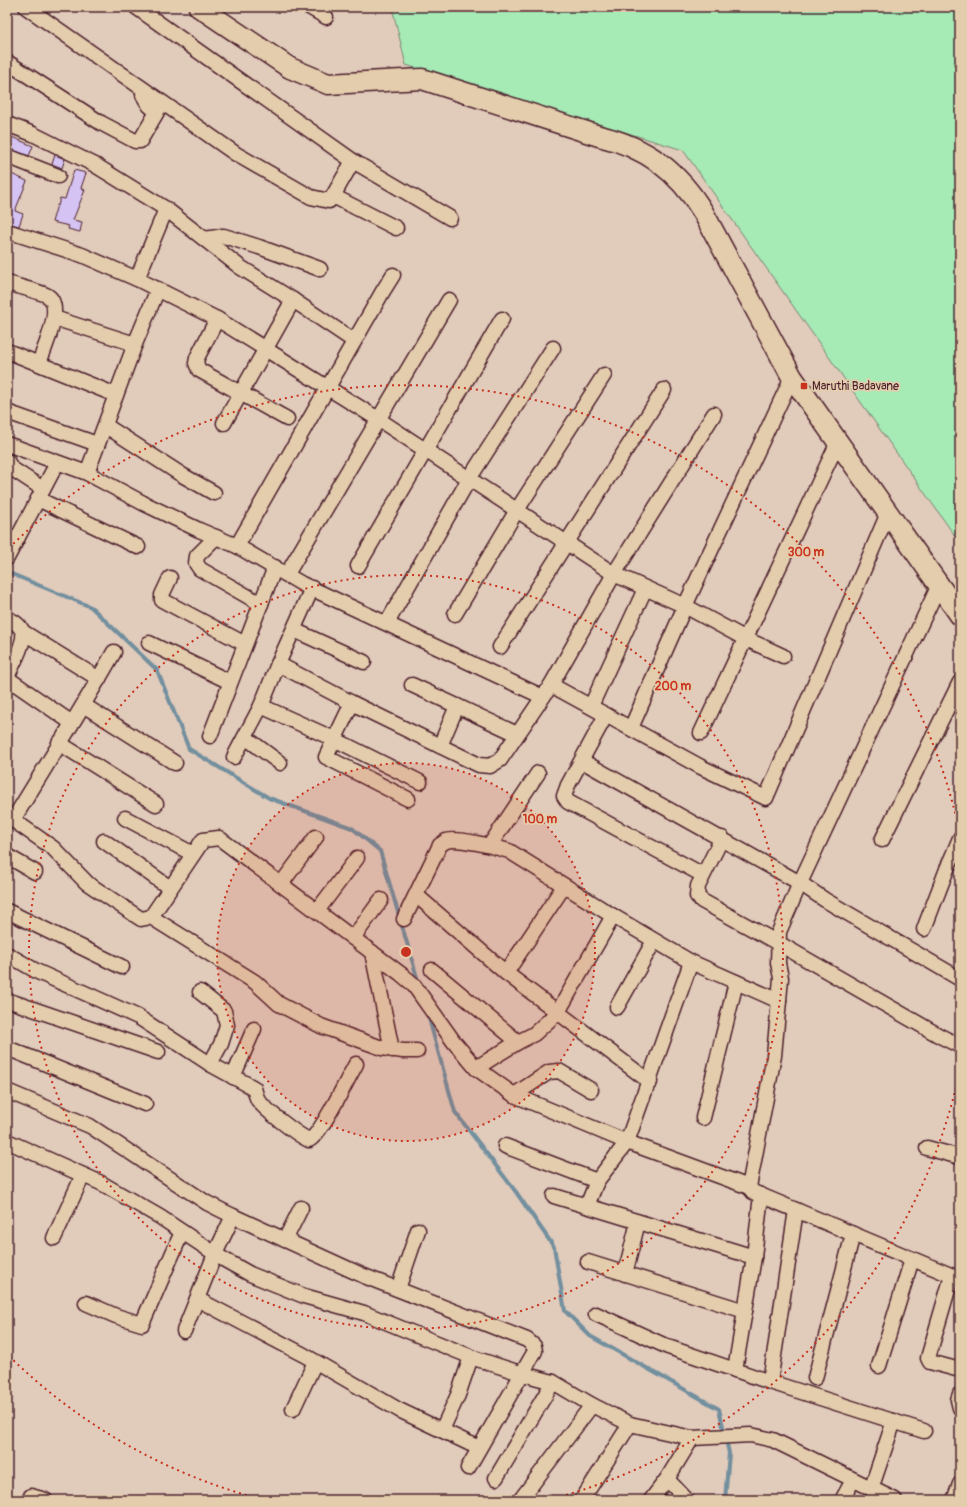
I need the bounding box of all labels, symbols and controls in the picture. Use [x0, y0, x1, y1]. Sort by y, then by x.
place label: Maruthi Badavane [812, 379, 899, 394]
marker: Maruthi Badavane [799, 381, 809, 391]
text: 300 m [788, 545, 825, 560]
text: 200 m [655, 679, 692, 694]
text: 100 m [523, 812, 558, 827]
centre of rings [399, 945, 413, 959]

